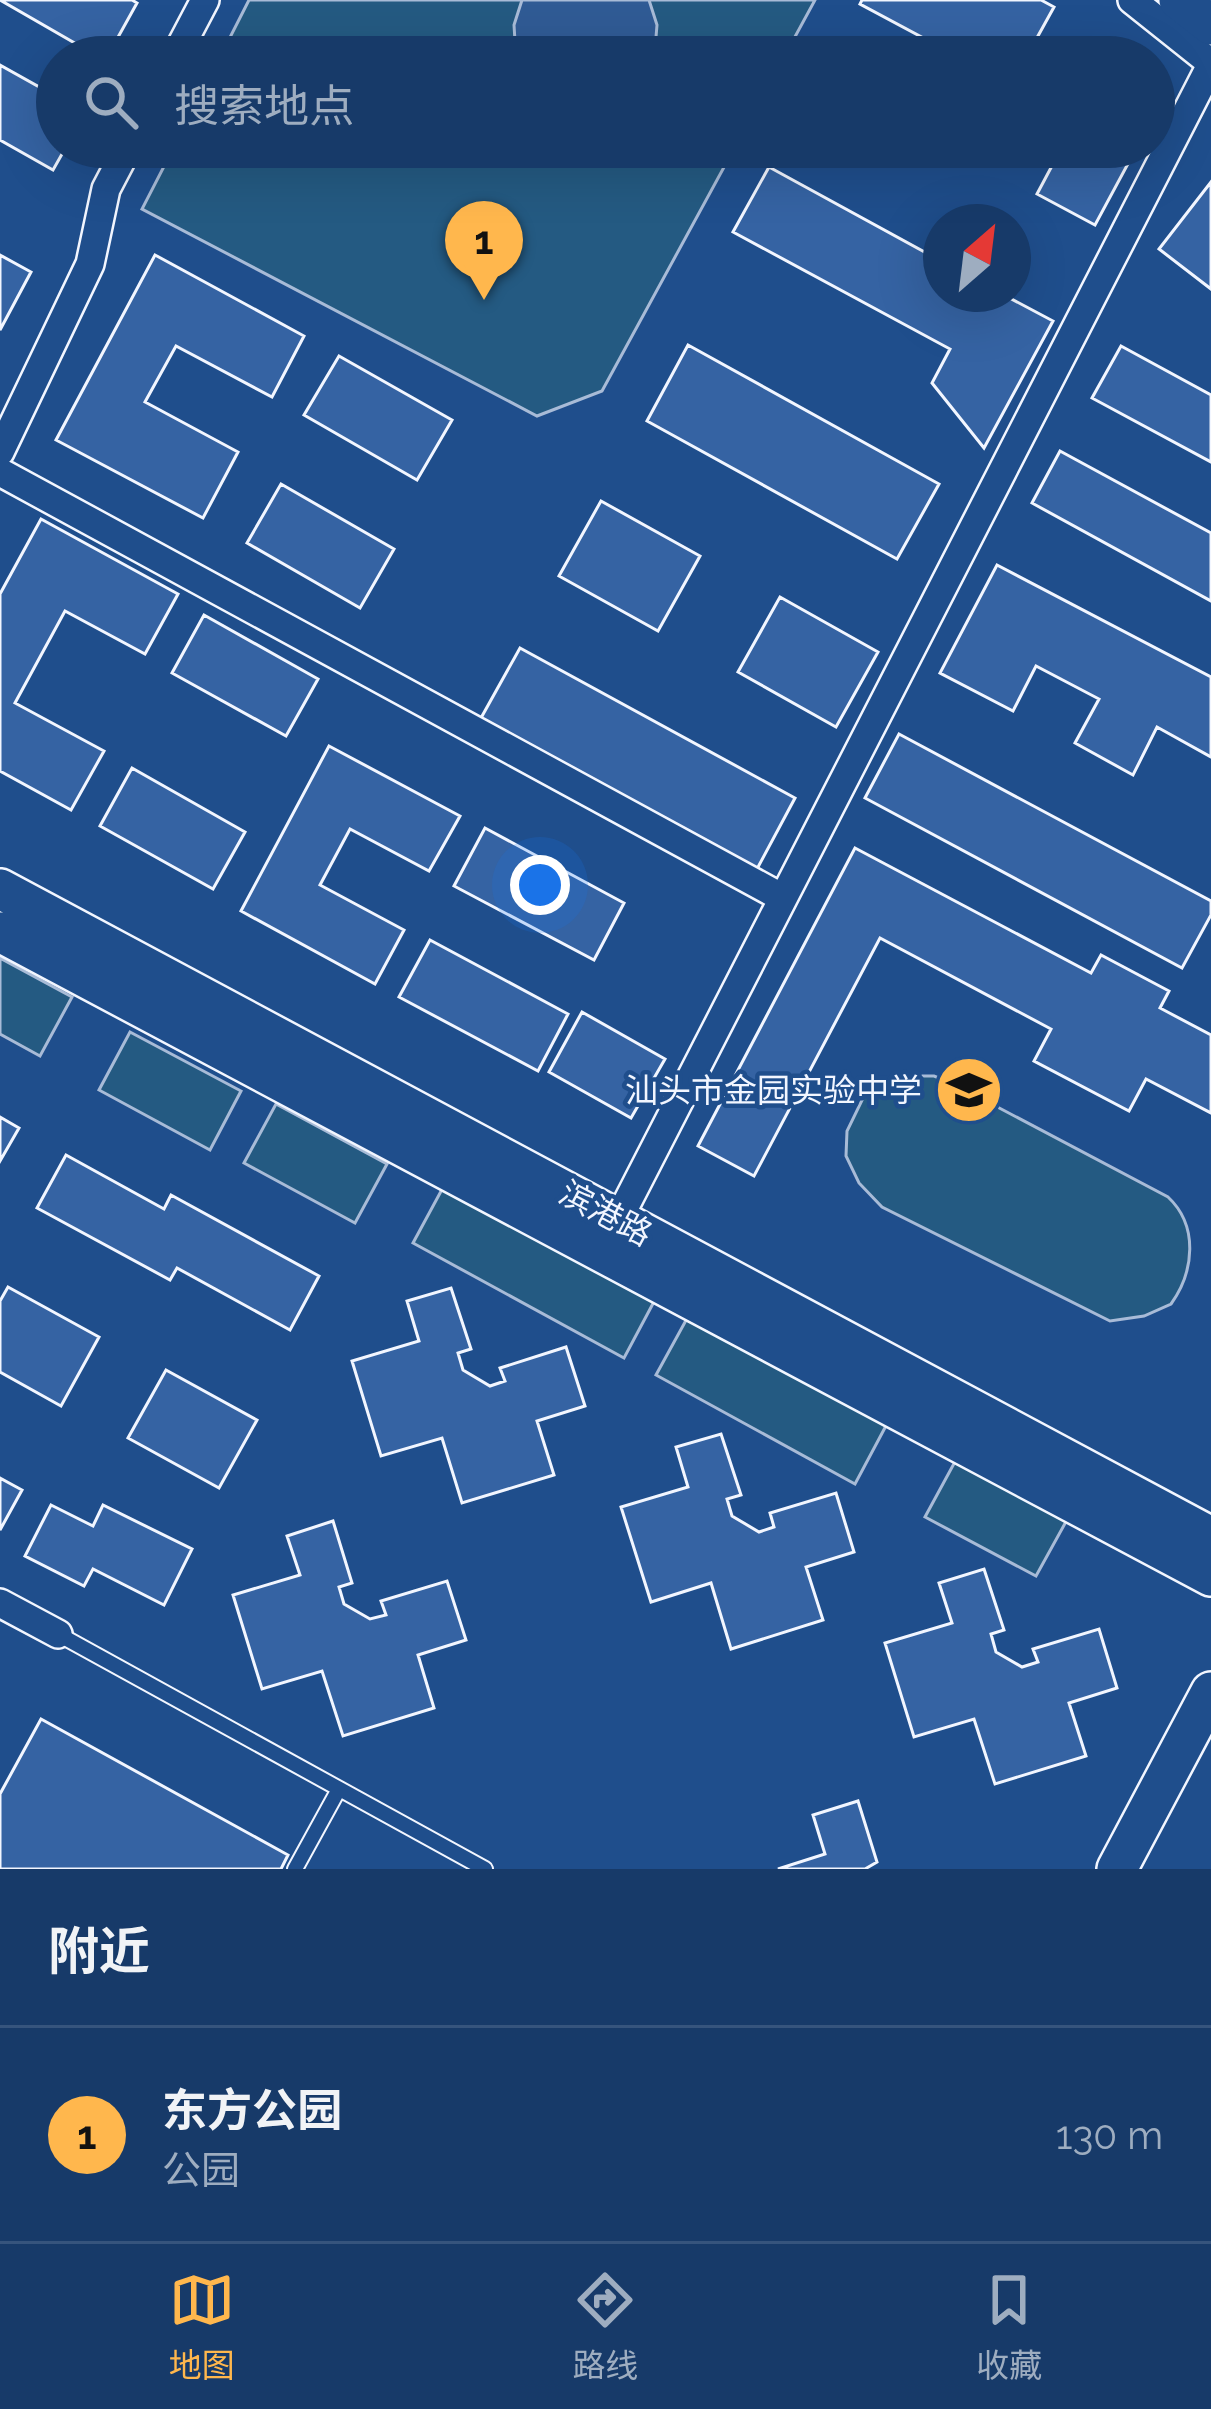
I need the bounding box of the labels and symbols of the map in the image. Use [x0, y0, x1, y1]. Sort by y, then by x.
pin: 1 [445, 201, 523, 300]
north arrow [923, 204, 1031, 312]
your location [510, 855, 570, 915]
school or university icon: 汕头市金园实验中学 [934, 1055, 1004, 1125]
place label: 汕头市金园实验中学 [625, 1071, 922, 1110]
street label: 滨港路 [553, 1173, 659, 1254]

